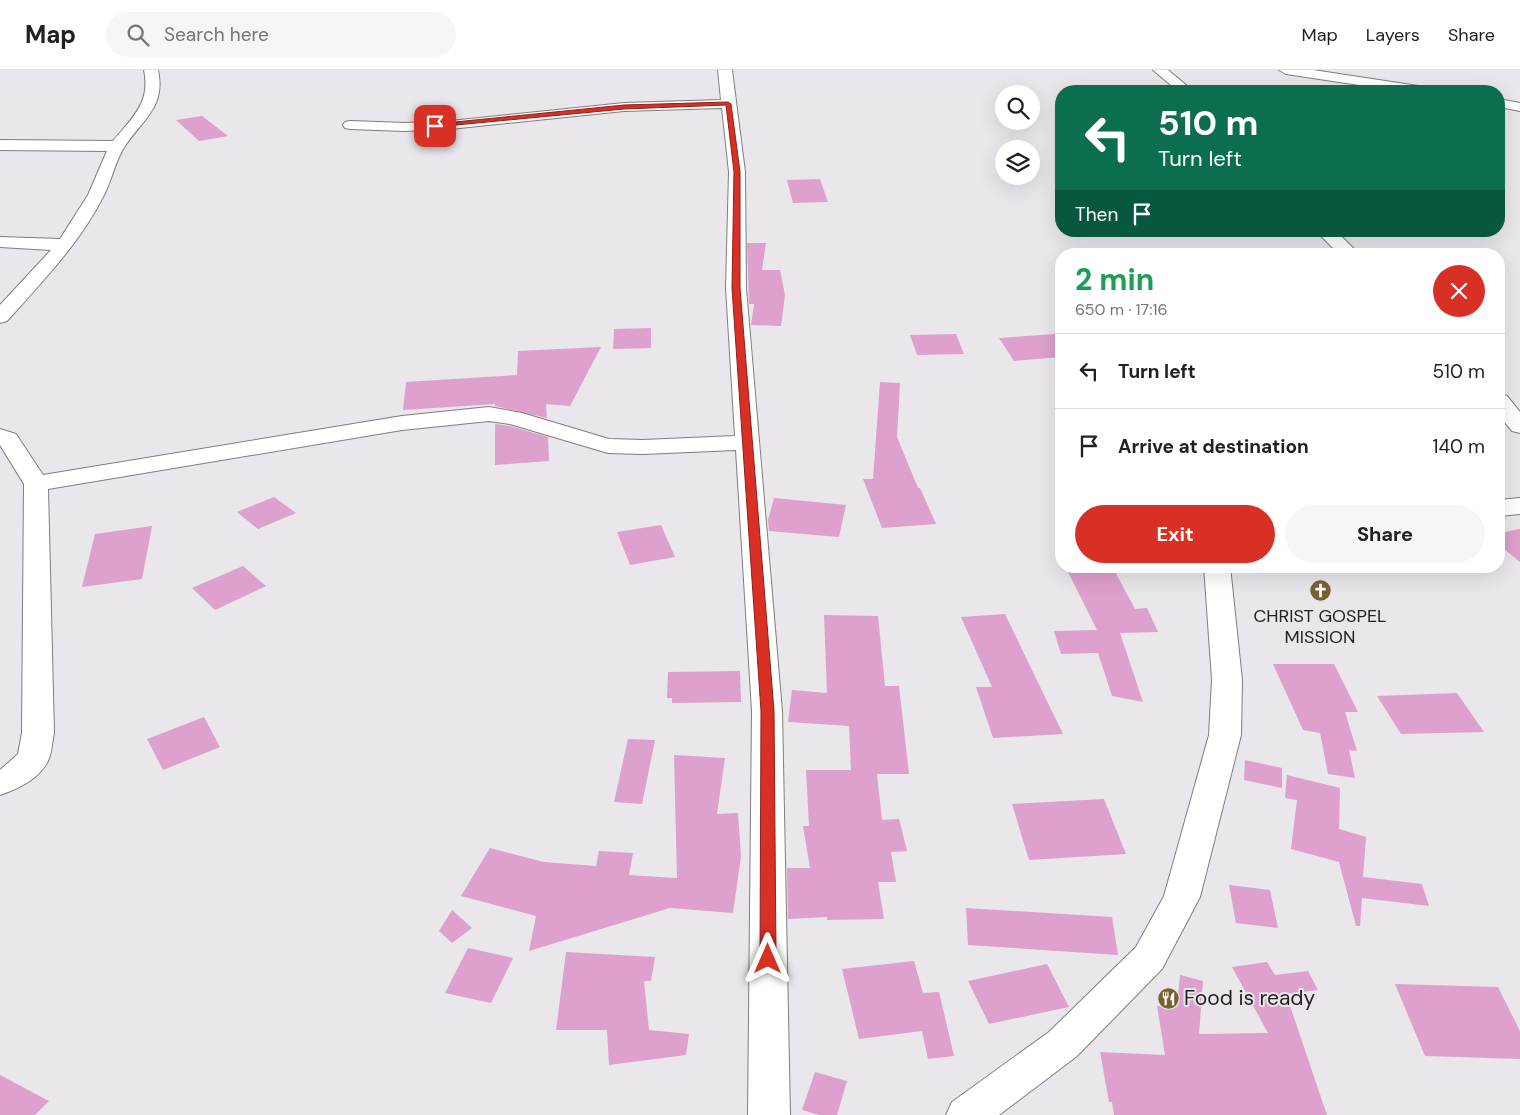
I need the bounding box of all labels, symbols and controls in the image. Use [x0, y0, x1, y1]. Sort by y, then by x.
search box [106, 12, 456, 57]
text: Map [25, 19, 76, 50]
icon: search [124, 21, 152, 49]
text: Search here [164, 22, 269, 47]
text: Map [1302, 23, 1338, 47]
text: Layers [1366, 23, 1420, 47]
text: Share [1448, 23, 1495, 47]
map controls [995, 85, 1040, 185]
button: search [995, 85, 1040, 130]
text: 510 m [1158, 100, 1258, 146]
pin [414, 105, 456, 147]
icon: left [1075, 105, 1140, 170]
icon: arrive [421, 112, 449, 140]
button: layers [995, 140, 1040, 185]
text: Turn left [1158, 144, 1242, 173]
icon: arrive [1128, 200, 1156, 228]
text: Then [1075, 202, 1118, 227]
text: 2 min [1075, 260, 1154, 299]
button: close [1433, 265, 1485, 317]
text: 650 m · 17:16 [1075, 299, 1167, 320]
icon: left [1075, 357, 1103, 385]
text: Turn left [1118, 359, 1196, 384]
text: 510 m [1433, 359, 1485, 384]
icon: arrive [1075, 432, 1103, 460]
text: Arrive at destination [1118, 434, 1309, 459]
text: 140 m [1433, 434, 1485, 459]
button: Exit [1075, 505, 1275, 563]
button: Share [1285, 505, 1485, 563]
church icon: CHRIST GOSPEL MISSION [1308, 579, 1332, 603]
place label: CHRIST GOSPEL MISSION [1253, 604, 1387, 649]
position arrow [741, 932, 793, 984]
place label: Food is ready [1184, 984, 1316, 1012]
restaurant icon: Food is ready [1156, 986, 1180, 1010]

